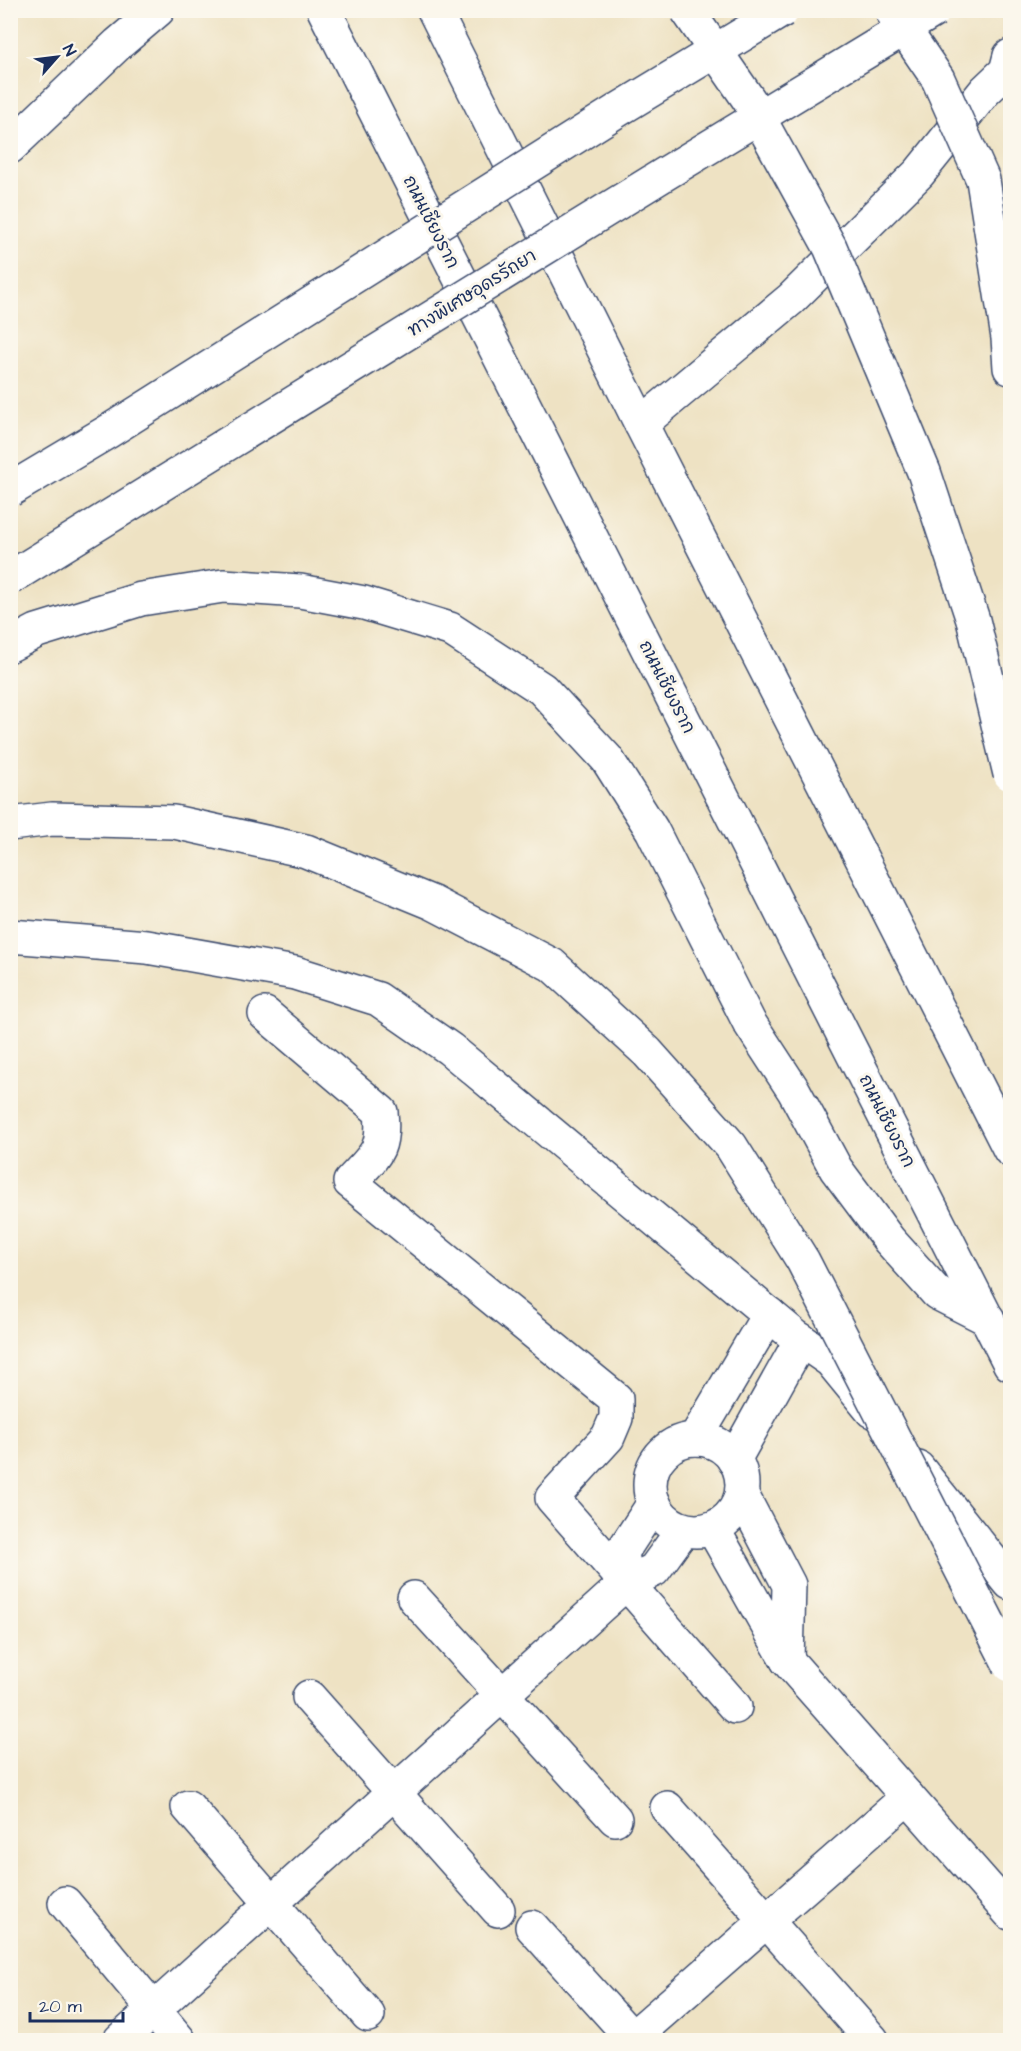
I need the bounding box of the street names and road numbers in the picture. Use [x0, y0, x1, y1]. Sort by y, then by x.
street label: ถนนเชียงราก [397, 171, 465, 273]
street label: ทางพิเศษอุดรรัถยา [403, 243, 542, 344]
street label: ถนนเชียงราก [633, 636, 701, 738]
street label: ถนนเชียงราก [853, 1070, 921, 1172]

